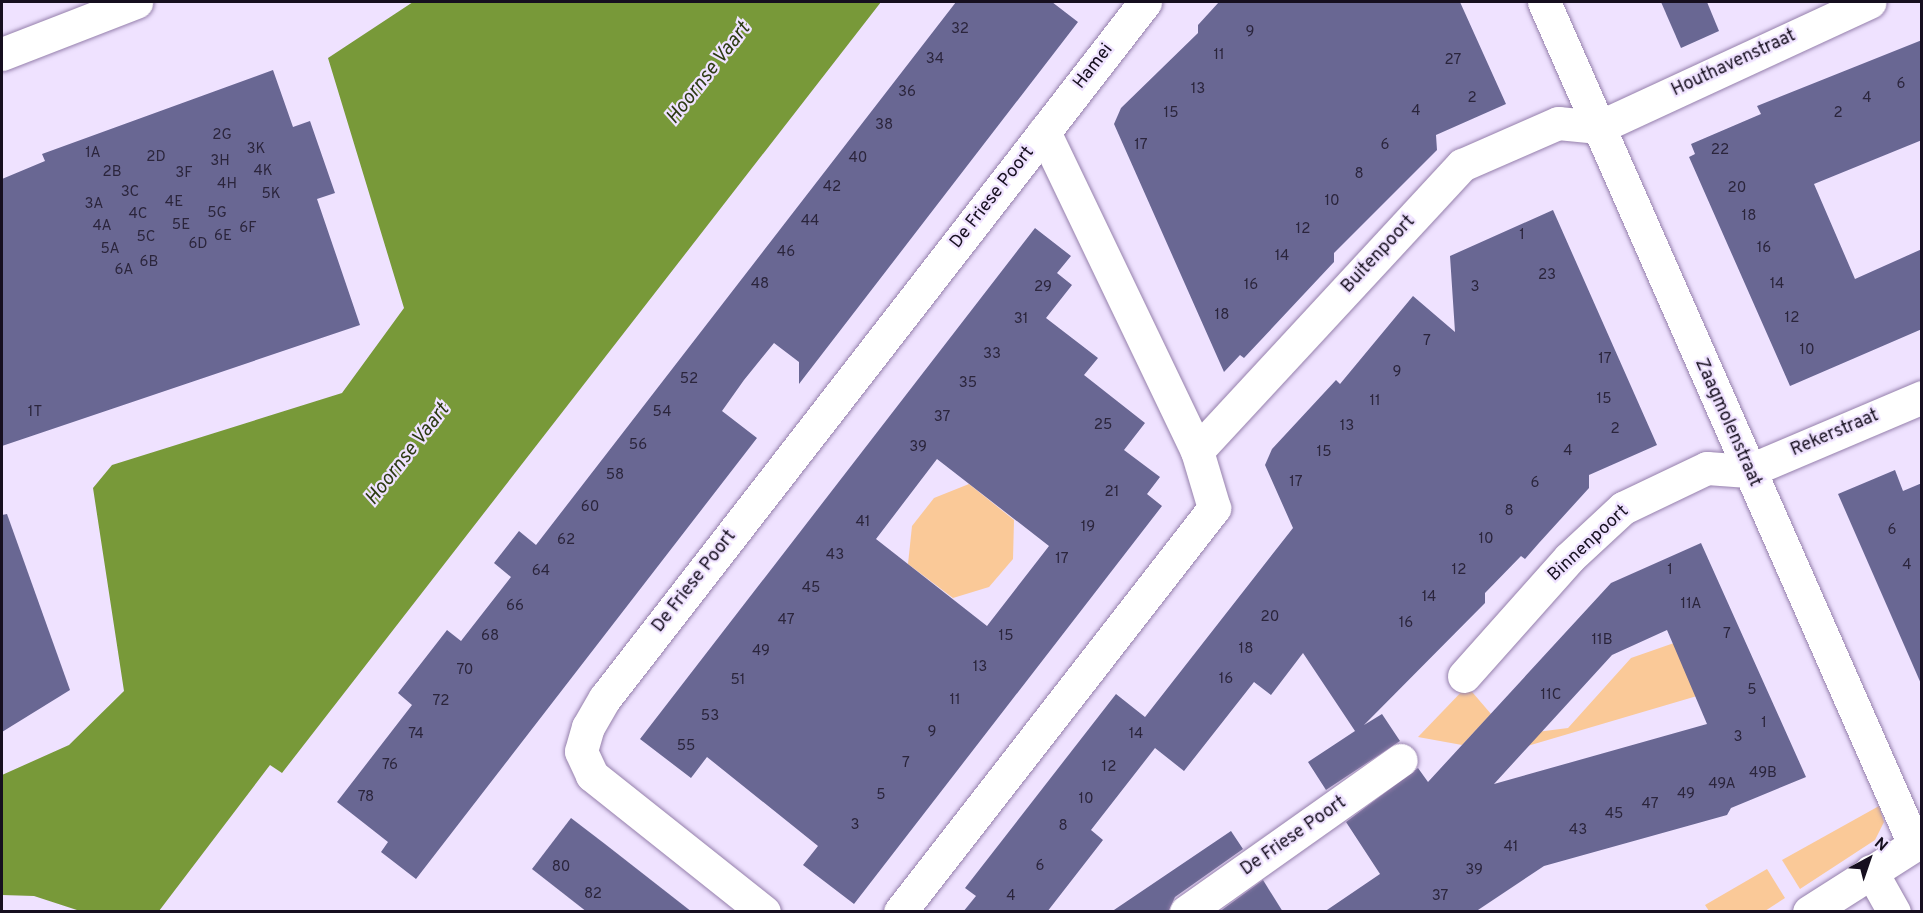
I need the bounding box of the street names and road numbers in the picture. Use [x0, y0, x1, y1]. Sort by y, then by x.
street label: Houthavenstraat [1668, 26, 1800, 102]
street label: Hamei [1070, 40, 1118, 94]
street label: De Friese Poort [946, 143, 1040, 253]
street label: Buitenpoort [1338, 212, 1420, 298]
street label: Zaagmolenstraat [1689, 356, 1765, 490]
street label: Rekerstraat [1788, 406, 1882, 462]
street label: Binnenpoort [1544, 501, 1634, 587]
street label: De Friese Poort [648, 527, 742, 637]
street label: De Friese Poort [1237, 793, 1351, 881]

